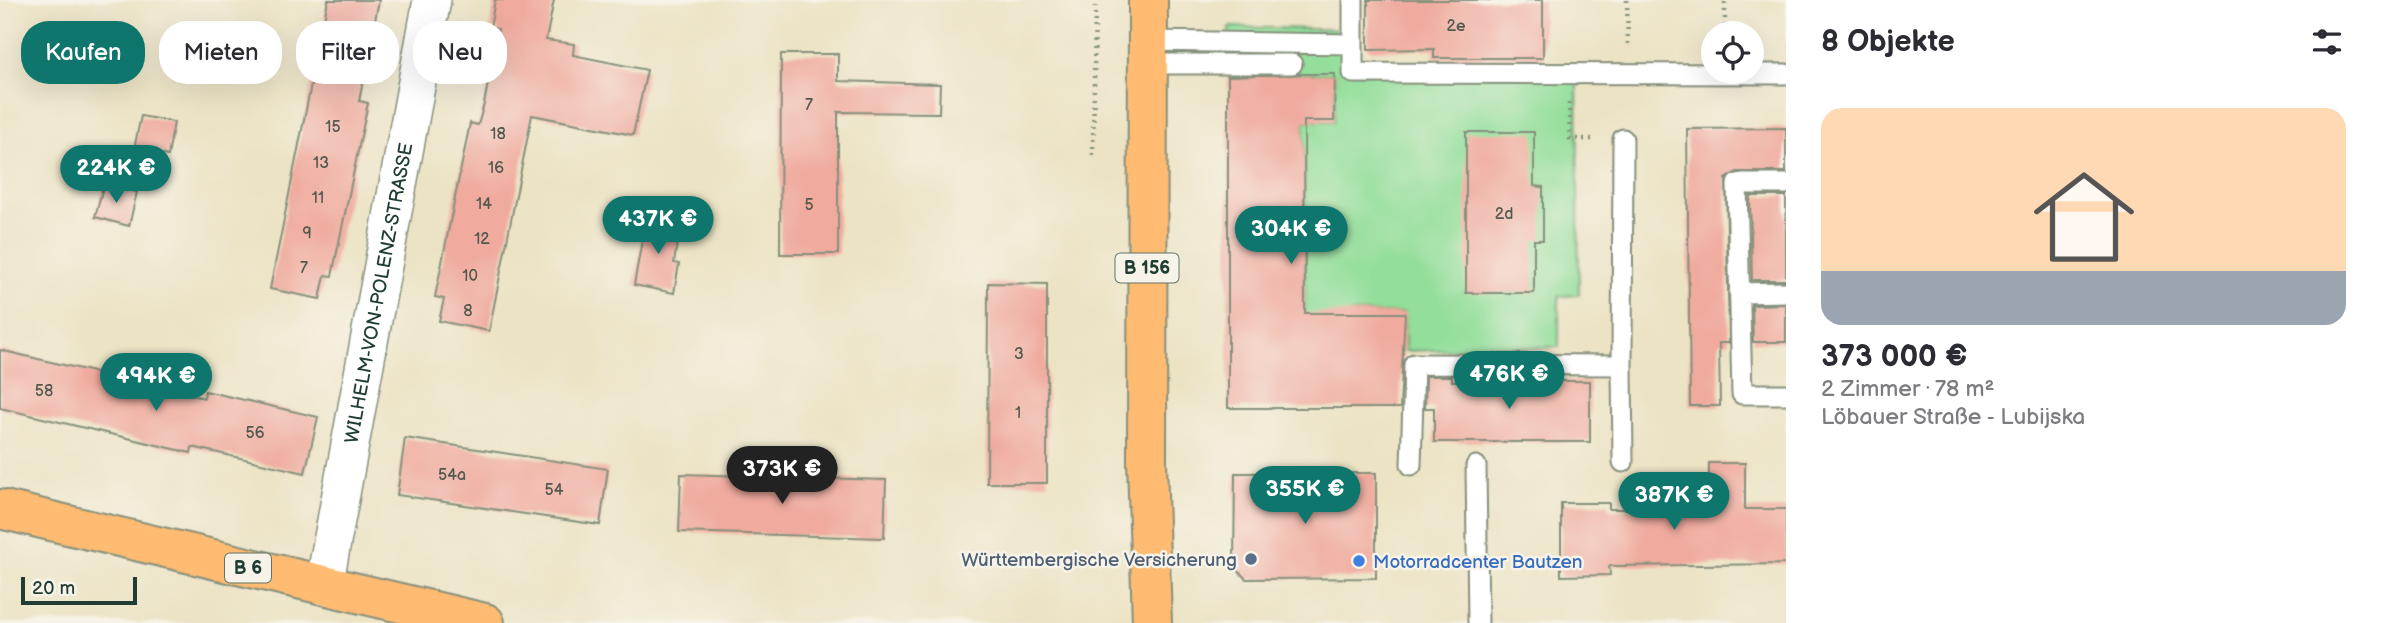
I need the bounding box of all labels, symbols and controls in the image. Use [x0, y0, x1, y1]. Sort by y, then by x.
house number: 2e [1447, 17, 1466, 36]
chip: Kaufen [21, 21, 145, 84]
chip: Mieten [159, 21, 282, 84]
chip: Filter [296, 21, 399, 84]
chip: Neu [413, 21, 507, 84]
map controls [1701, 21, 1764, 84]
button: locate [1701, 21, 1764, 84]
icon: filters [2308, 23, 2346, 61]
text: 8 Objekte [1821, 24, 1955, 60]
house number: 7 [805, 96, 813, 115]
house number: 15 [325, 118, 341, 137]
house number: 18 [490, 125, 506, 144]
street label: WILHELM-VON-POLENZ-STRASSE [341, 141, 418, 445]
pin: 224K € [59, 146, 173, 205]
text: 224K € [76, 154, 156, 182]
house number: 13 [313, 154, 329, 173]
icon: home [2021, 154, 2147, 280]
house number: 16 [488, 159, 504, 178]
house number: 11 [312, 189, 324, 208]
house number: 14 [476, 195, 492, 214]
pin: 437K € [601, 196, 715, 256]
house number: 5 [804, 196, 814, 215]
text: 437K € [619, 205, 697, 233]
house number: 2d [1495, 205, 1513, 224]
pin: 304K € [1234, 206, 1348, 266]
text: 304K € [1251, 215, 1331, 243]
house number: 9 [302, 224, 312, 243]
house number: 12 [474, 230, 490, 249]
road number: B 156 [1116, 254, 1178, 282]
house number: 7 [300, 259, 308, 278]
house number: 10 [462, 267, 478, 286]
house number: 8 [463, 302, 473, 321]
text: 373 000 € [1821, 339, 1968, 375]
house number: 3 [1014, 345, 1024, 364]
pin: 476K € [1452, 352, 1566, 411]
pin: 494K € [99, 354, 213, 413]
text: 476K € [1469, 360, 1549, 388]
text: 494K € [116, 362, 196, 390]
text: 2 Zimmer · 78 m² [1821, 375, 1995, 403]
house number: 58 [35, 382, 53, 401]
text: Löbauer Straße - Lubijska [1821, 403, 2085, 431]
house number: 1 [1015, 404, 1021, 423]
house number: 56 [246, 424, 265, 443]
pin: 373K € [725, 447, 839, 506]
text: 373K € [743, 455, 821, 483]
house number: 54a [438, 466, 466, 485]
pin: 355K € [1248, 466, 1362, 526]
pin: 387K € [1617, 472, 1731, 532]
text: 355K € [1265, 475, 1345, 503]
house number: 54 [545, 481, 564, 500]
text: 387K € [1634, 481, 1714, 509]
place label: Württembergische Versicherung [961, 549, 1237, 572]
marker: Württembergische Versicherung [1243, 551, 1259, 567]
place label: Motorradcenter Bautzen [1373, 551, 1583, 574]
marker: Motorradcenter Bautzen [1351, 553, 1367, 569]
road number: B 6 [225, 554, 271, 582]
scale bar [21, 574, 136, 606]
text: 20 m [32, 577, 75, 600]

